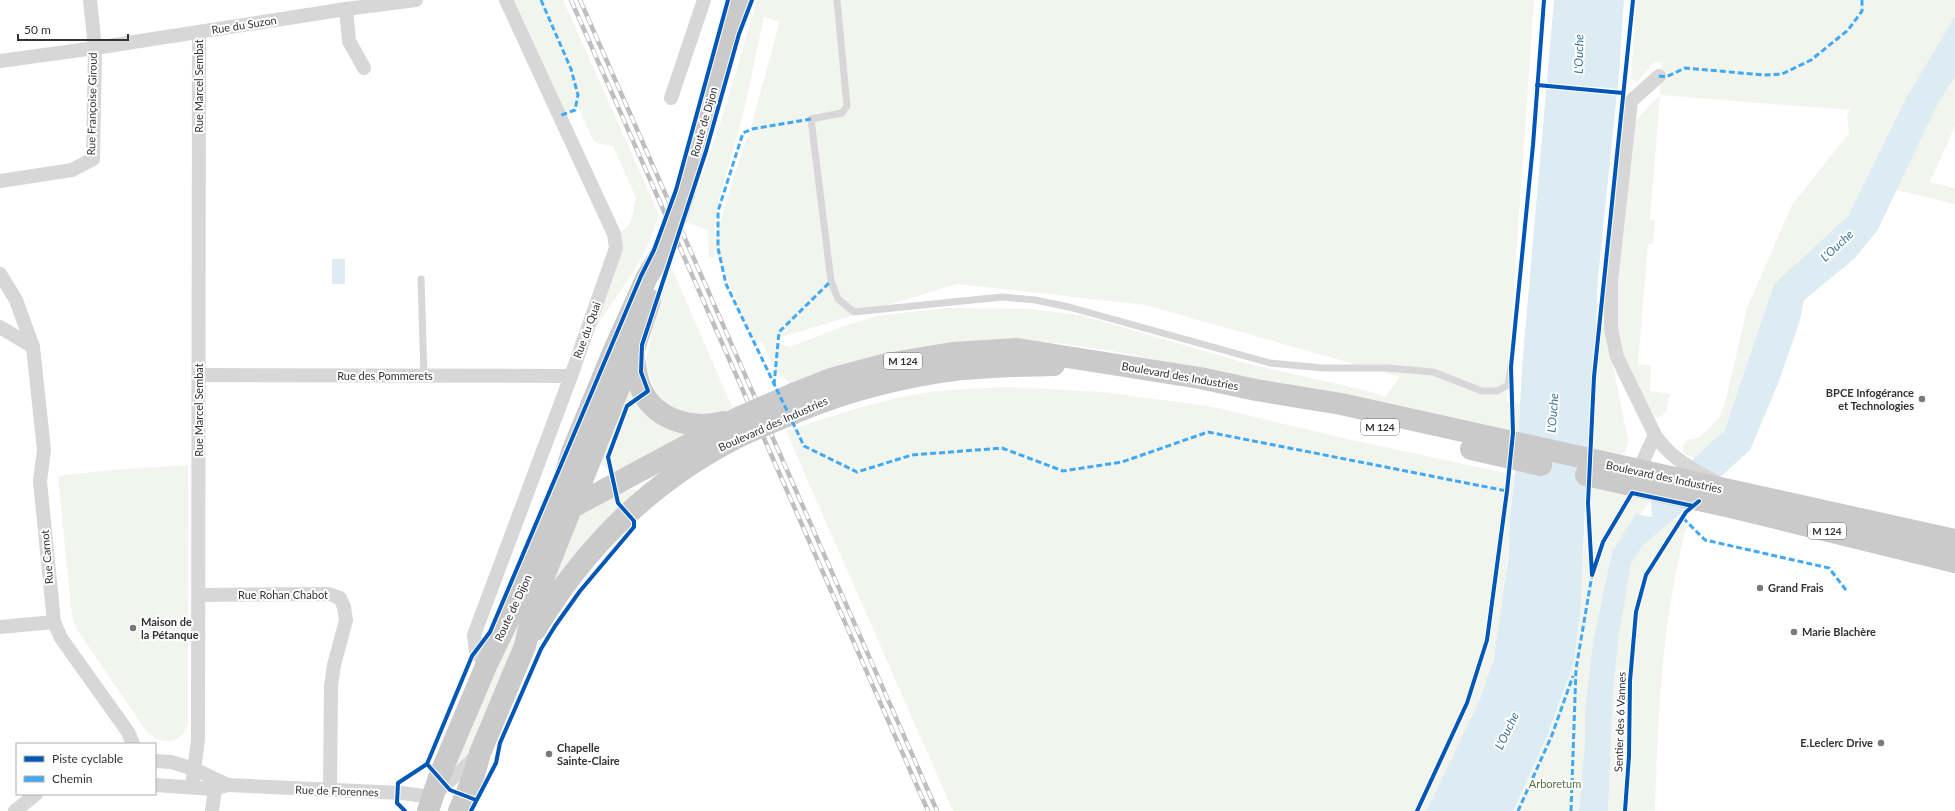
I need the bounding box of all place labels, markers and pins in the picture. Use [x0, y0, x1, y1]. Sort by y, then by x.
place label: BPCE Infogérance et Technologies [1826, 386, 1914, 412]
marker: BPCE Infogérance et Technologies [1917, 394, 1927, 404]
place label: Grand Frais [1768, 581, 1824, 594]
marker: Grand Frais [1755, 583, 1765, 593]
place label: Maison de la Pétanque [141, 615, 199, 641]
marker: Maison de la Pétanque [128, 623, 138, 633]
place label: Marie Blachère [1802, 625, 1876, 638]
marker: Marie Blachère [1789, 627, 1799, 637]
place label: E.Leclerc Drive [1800, 736, 1873, 749]
marker: E.Leclerc Drive [1876, 738, 1886, 748]
place label: Chapelle Sainte-Claire [557, 741, 620, 767]
marker: Chapelle Sainte-Claire [544, 749, 554, 759]

